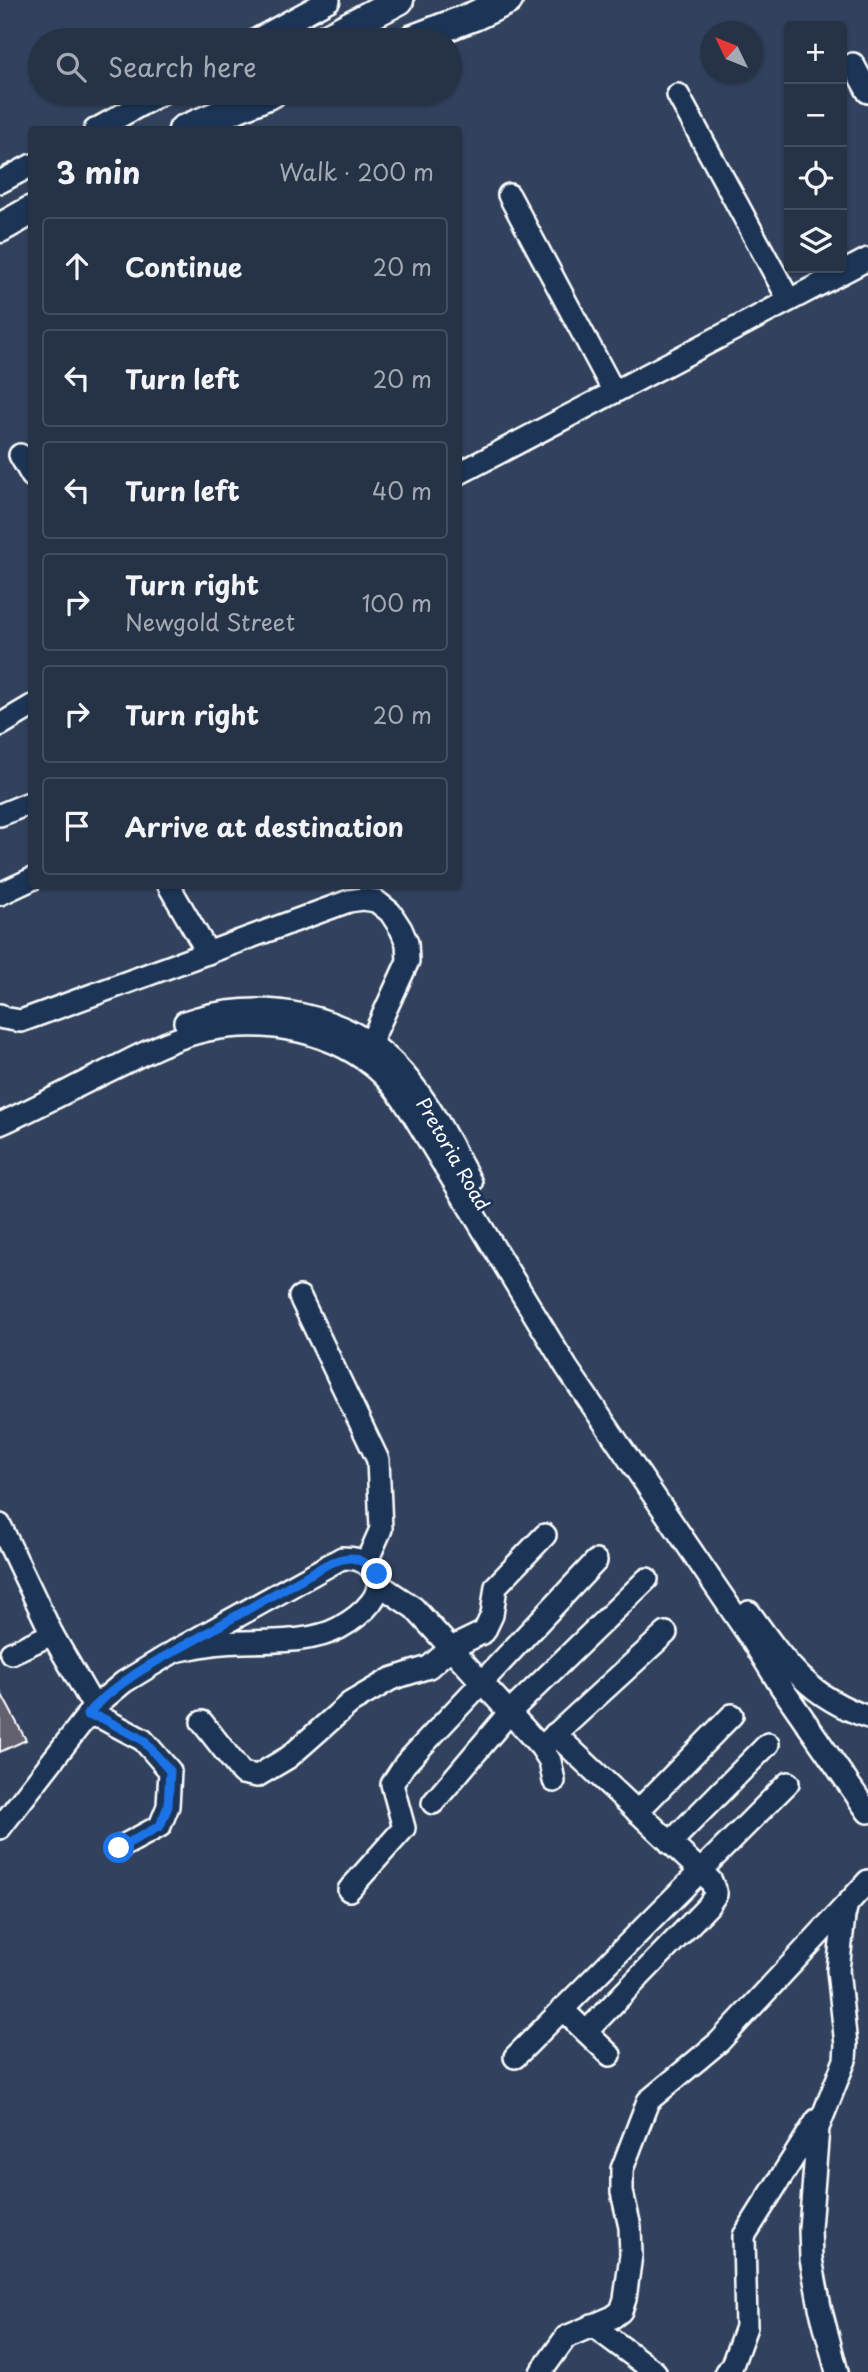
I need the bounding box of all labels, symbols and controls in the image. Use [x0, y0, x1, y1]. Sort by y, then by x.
north arrow [700, 21, 763, 84]
map controls [784, 21, 847, 273]
button: + [784, 21, 847, 84]
search box [28, 28, 462, 105]
text: Search here [108, 47, 257, 86]
icon: search [52, 48, 90, 86]
button: − [784, 84, 847, 147]
button: locate [784, 147, 847, 210]
text: 3 min [56, 149, 141, 194]
text: Walk · 200 m [279, 154, 434, 189]
button: layers [784, 210, 847, 273]
icon: ahead [58, 247, 96, 285]
text: Continue [125, 247, 242, 286]
text: 20 m [373, 249, 432, 284]
icon: left [58, 359, 96, 397]
text: Turn left [125, 359, 240, 398]
text: 20 m [373, 361, 432, 396]
icon: left [58, 471, 96, 509]
text: Turn left [125, 471, 240, 510]
text: 40 m [372, 473, 432, 508]
text: Turn right [125, 565, 259, 604]
icon: right [58, 583, 96, 621]
text: 100 m [362, 585, 432, 620]
text: Newgold Street [125, 604, 295, 639]
icon: right [58, 695, 96, 733]
text: Turn right [125, 695, 259, 734]
text: 20 m [373, 697, 432, 732]
icon: arrive [58, 807, 96, 845]
text: Arrive at destination [125, 807, 404, 846]
street label: Pretoria Road [410, 1092, 497, 1215]
route end [361, 1558, 392, 1589]
route start [103, 1832, 134, 1863]

